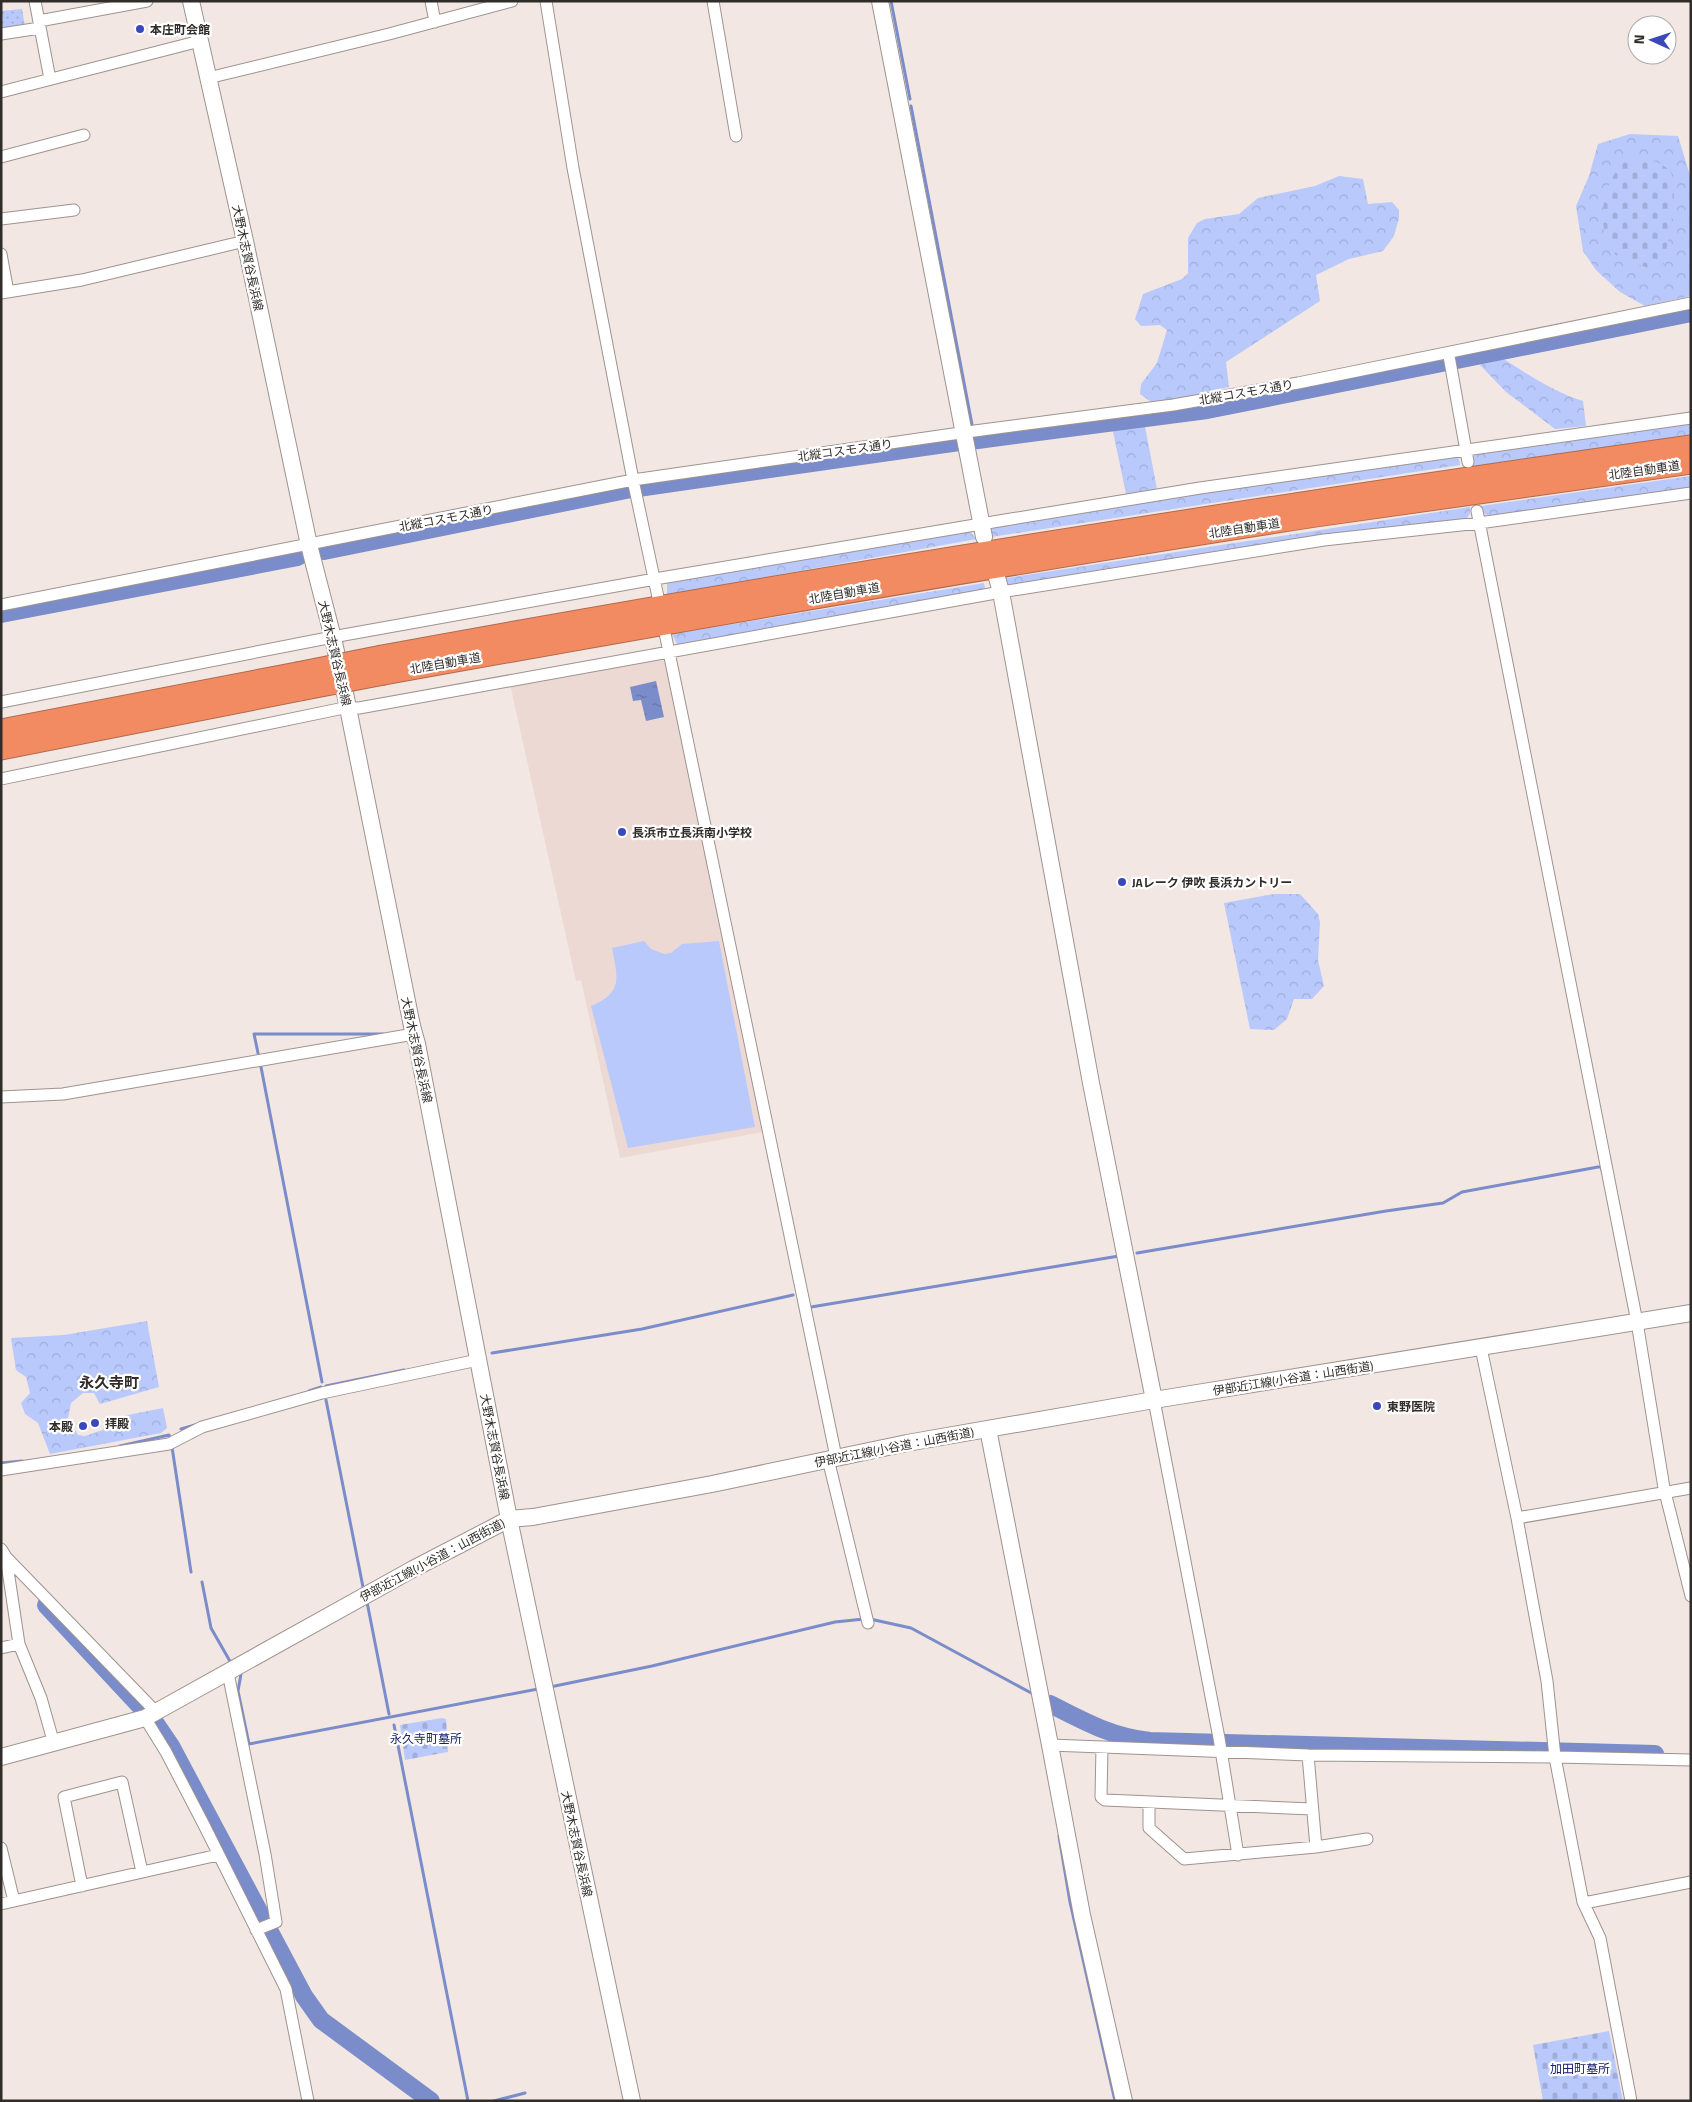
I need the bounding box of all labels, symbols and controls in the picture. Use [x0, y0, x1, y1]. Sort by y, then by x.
north arrow [1627, 15, 1677, 65]
place label: 本庄町会館 [150, 20, 210, 39]
marker: 本庄町会館 [134, 23, 146, 35]
text: N [1628, 34, 1649, 45]
street label: 大野木志賀谷長浜線 [227, 203, 269, 313]
street label: 北縦コスモス通り [1197, 374, 1295, 410]
street label: 北縦コスモス通り [796, 434, 894, 466]
street label: 北陸自動車道 [1607, 456, 1681, 484]
street label: 北縦コスモス通り [397, 500, 495, 536]
street label: 北陸自動車道 [1207, 513, 1281, 543]
street label: 北陸自動車道 [807, 577, 881, 609]
street label: 大野木志賀谷長浜線 [314, 598, 356, 708]
street label: 北陸自動車道 [408, 647, 482, 679]
place label: 長浜市立長浜南小学校 [632, 823, 752, 842]
marker: 長浜市立長浜南小学校 [616, 826, 628, 838]
place label: JAレーク 伊吹 長浜カントリー [1132, 873, 1292, 892]
marker: JAレーク 伊吹 長浜カントリー [1116, 876, 1128, 888]
street label: 大野木志賀谷長浜線 [396, 995, 438, 1105]
street label: 伊部近江線(小谷道：山西街道) [1211, 1356, 1375, 1400]
district label: 永久寺町 [79, 1371, 139, 1394]
street label: 大野木志賀谷長浜線 [475, 1392, 515, 1502]
place label: 東野医院 [1387, 1397, 1435, 1416]
marker: 東野医院 [1371, 1400, 1383, 1412]
place label: 拝殿 [105, 1414, 129, 1433]
place label: 本殿 [49, 1417, 73, 1436]
marker: 拝殿 [89, 1417, 101, 1429]
marker: 本殿 [77, 1420, 89, 1432]
street label: 伊部近江線(小谷道：山西街道) [813, 1422, 975, 1472]
street label: 伊部近江線(小谷道：山西街道) [356, 1514, 508, 1606]
park label: 永久寺町墓所 [390, 1729, 462, 1748]
street label: 大野木志賀谷長浜線 [556, 1789, 598, 1899]
park label: 加田町墓所 [1550, 2059, 1610, 2078]

